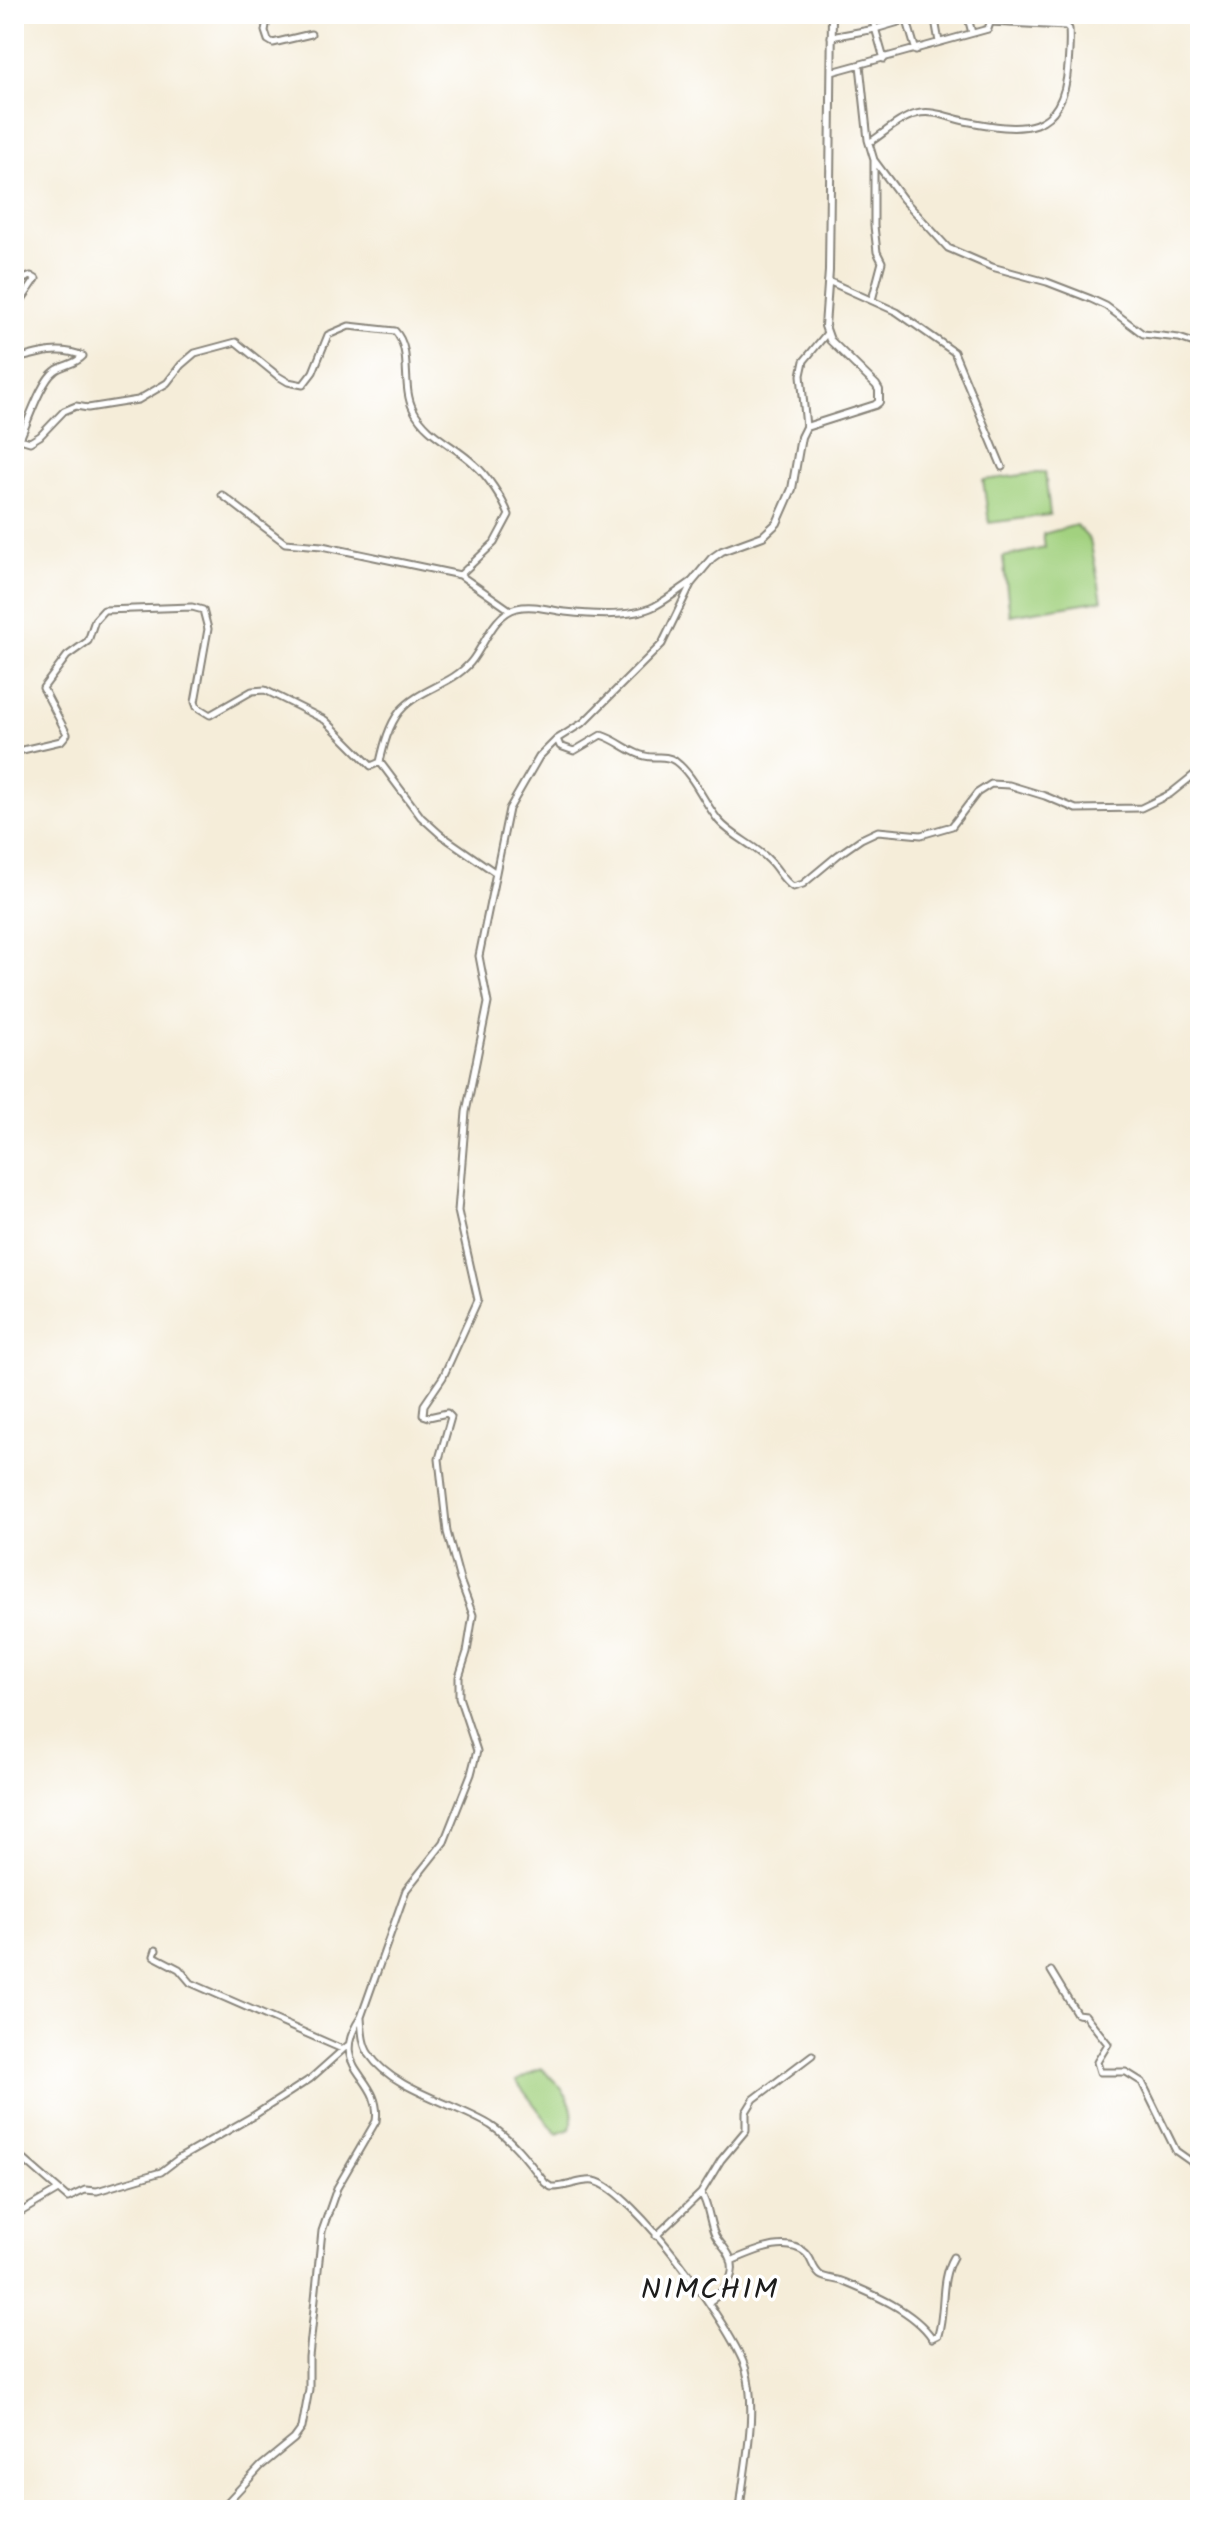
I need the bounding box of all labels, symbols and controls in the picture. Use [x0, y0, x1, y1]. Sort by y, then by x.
district label: NIMCHIM [641, 2267, 779, 2315]

